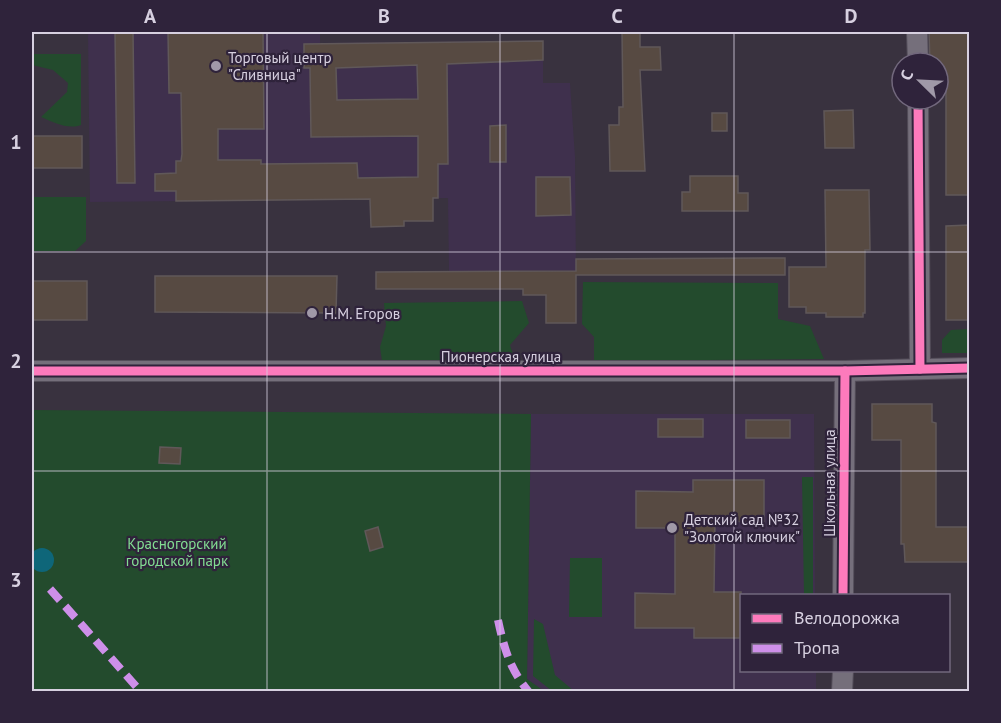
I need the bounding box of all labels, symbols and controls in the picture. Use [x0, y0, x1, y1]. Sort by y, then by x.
text: A [144, 3, 157, 29]
text: B [378, 3, 390, 29]
text: C [611, 3, 623, 29]
text: D [845, 3, 858, 29]
place label: Торговый центр "Сливница" [228, 48, 332, 84]
north arrow [890, 51, 950, 111]
marker: Торговый центр "Сливница" [209, 59, 223, 73]
text: С [895, 67, 917, 83]
text: 1 [10, 129, 22, 155]
place label: Н.М. Егоров [324, 304, 400, 323]
marker: Н.М. Егоров [305, 306, 319, 320]
street label: Пионерская улица [441, 347, 561, 366]
text: 2 [10, 348, 22, 374]
street label: Школьная улица [820, 429, 839, 537]
place label: Детский сад №32 "Золотой ключик" [684, 510, 800, 546]
marker: Детский сад №32 "Золотой ключик" [665, 521, 679, 535]
park label: Красногорский городской парк [126, 534, 229, 570]
text: 3 [10, 567, 22, 593]
legend [740, 594, 950, 672]
text: Велодорожка [794, 606, 900, 629]
text: Тропа [794, 636, 840, 659]

